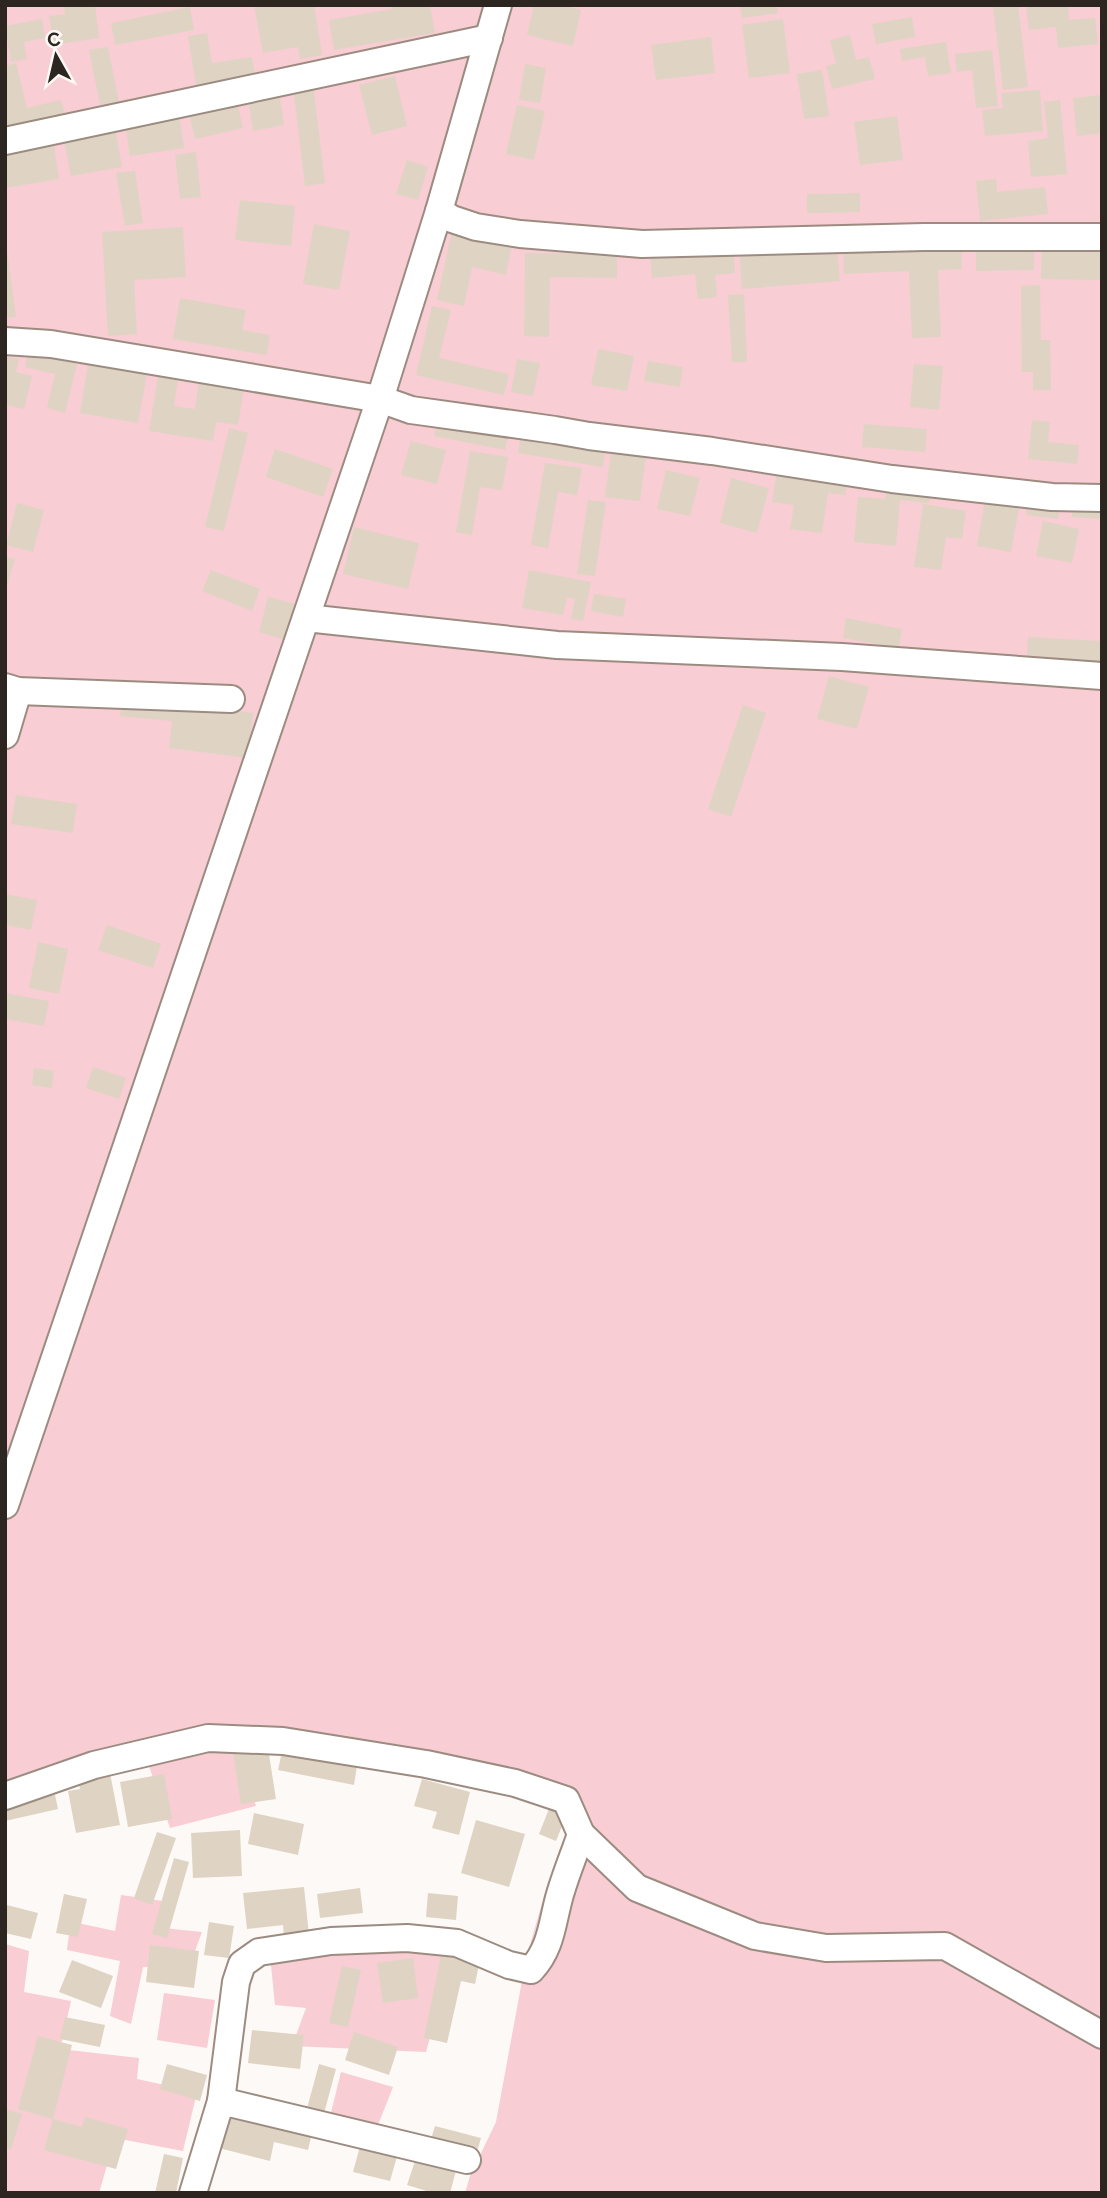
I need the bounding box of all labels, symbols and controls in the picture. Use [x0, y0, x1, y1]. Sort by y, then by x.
north arrow [21, 21, 91, 91]
text: С [46, 27, 62, 51]

